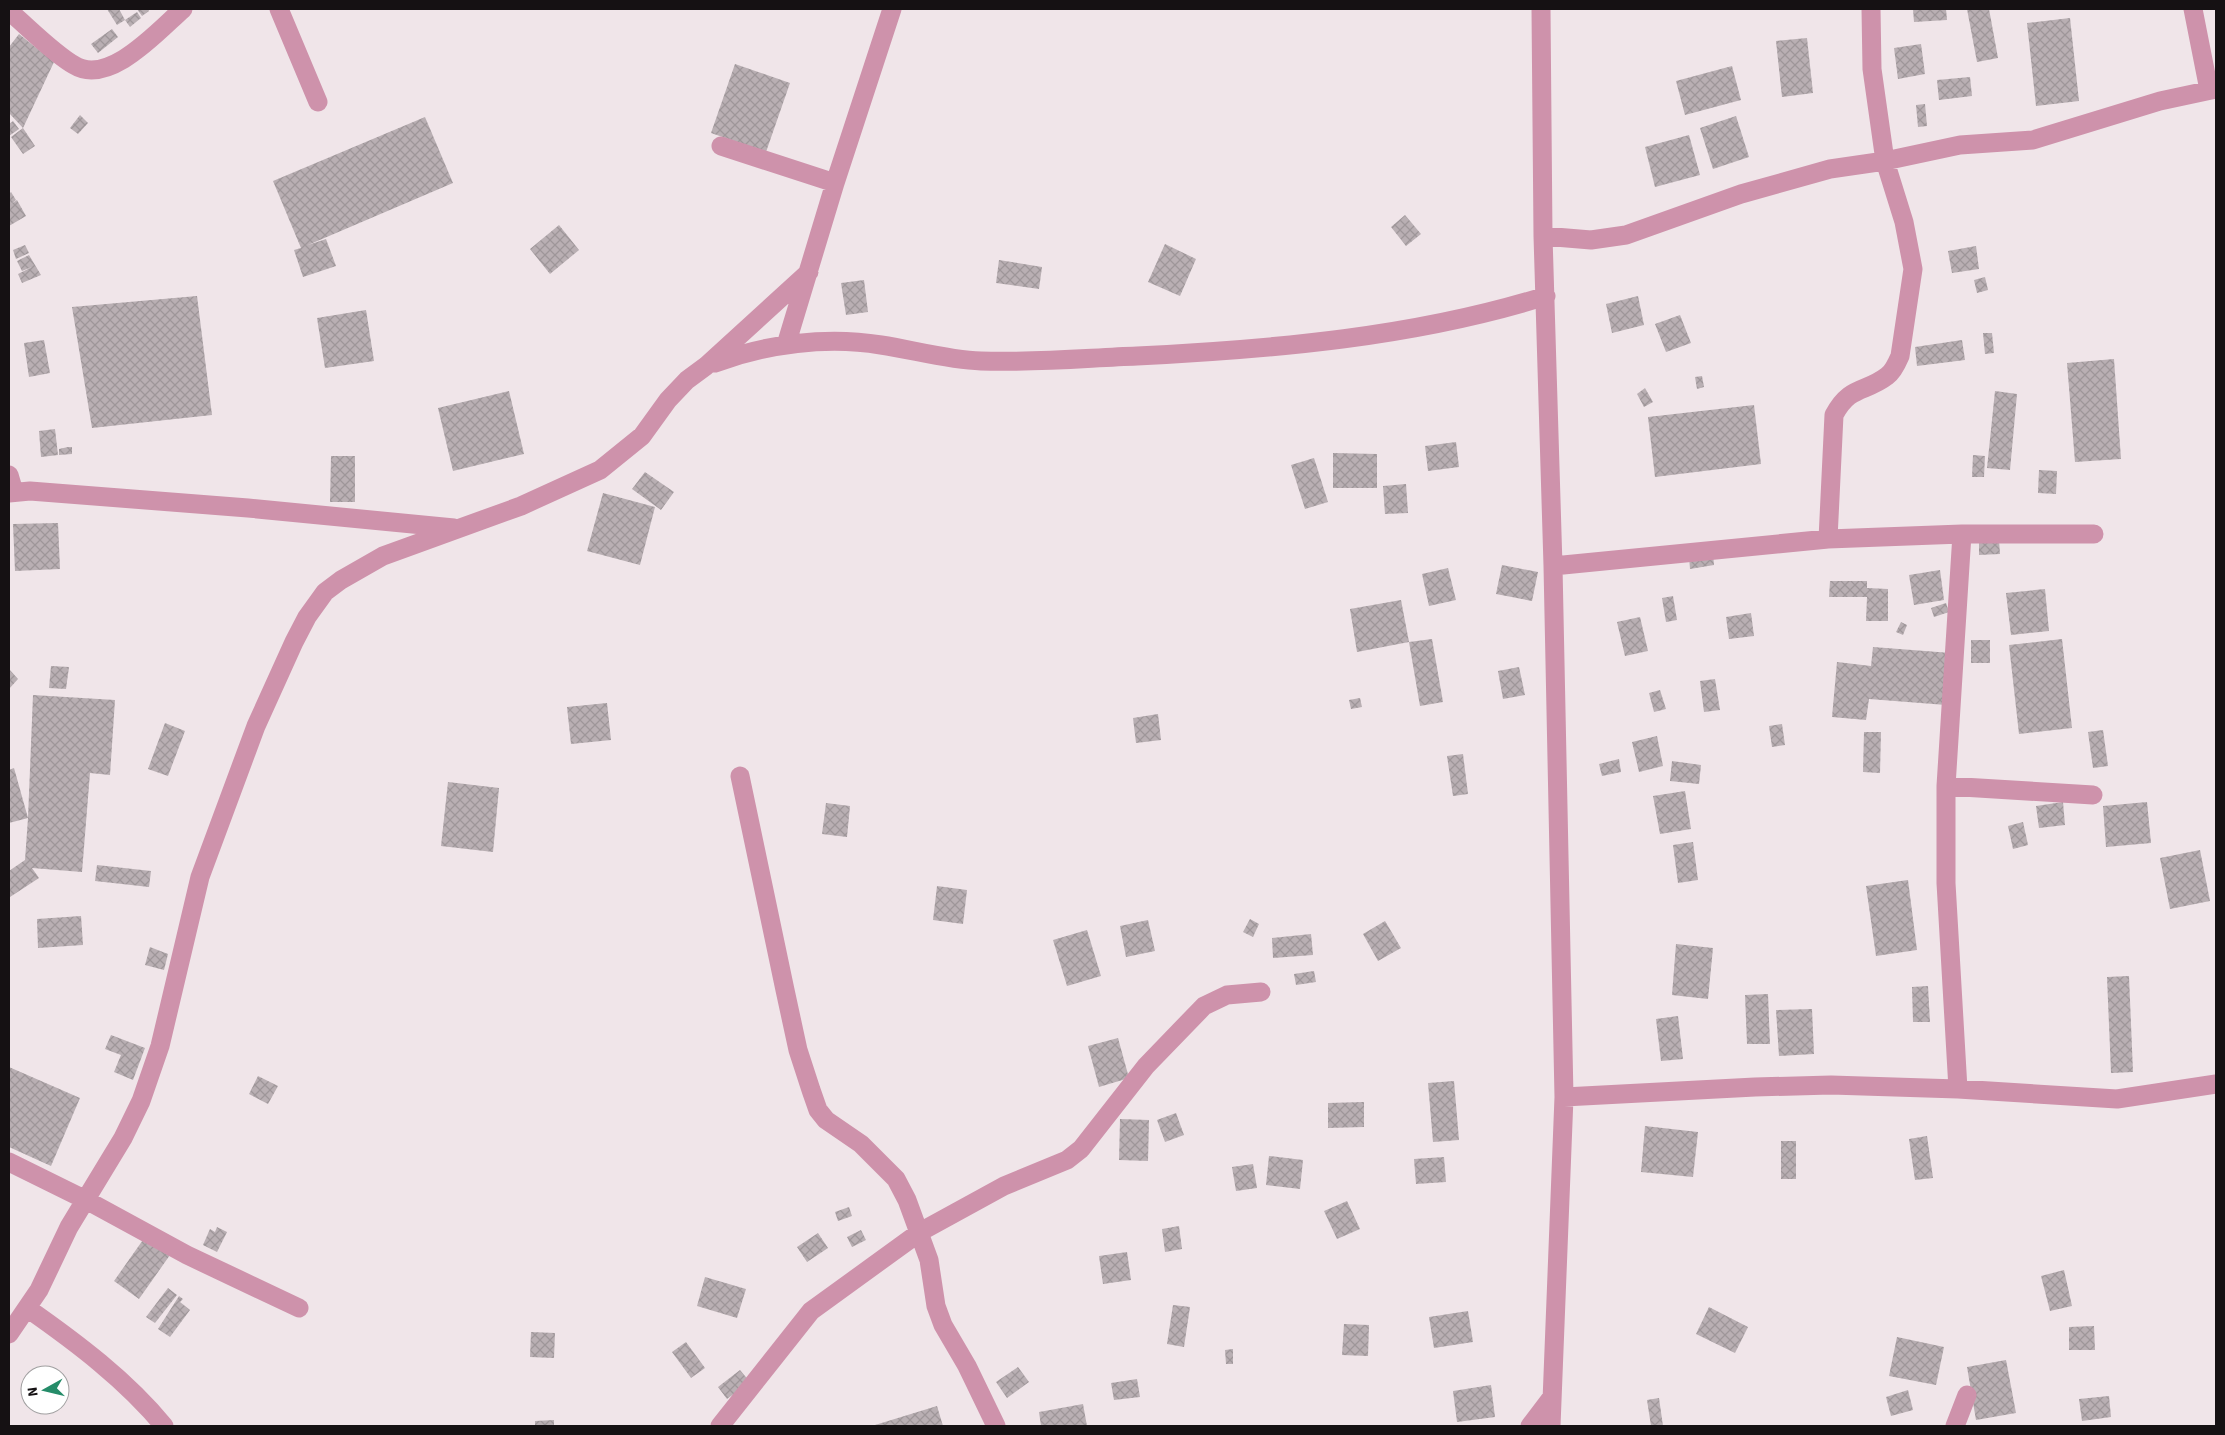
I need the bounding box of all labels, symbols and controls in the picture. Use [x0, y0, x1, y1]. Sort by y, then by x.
north arrow [20, 1365, 70, 1415]
text: N [23, 1386, 44, 1398]

